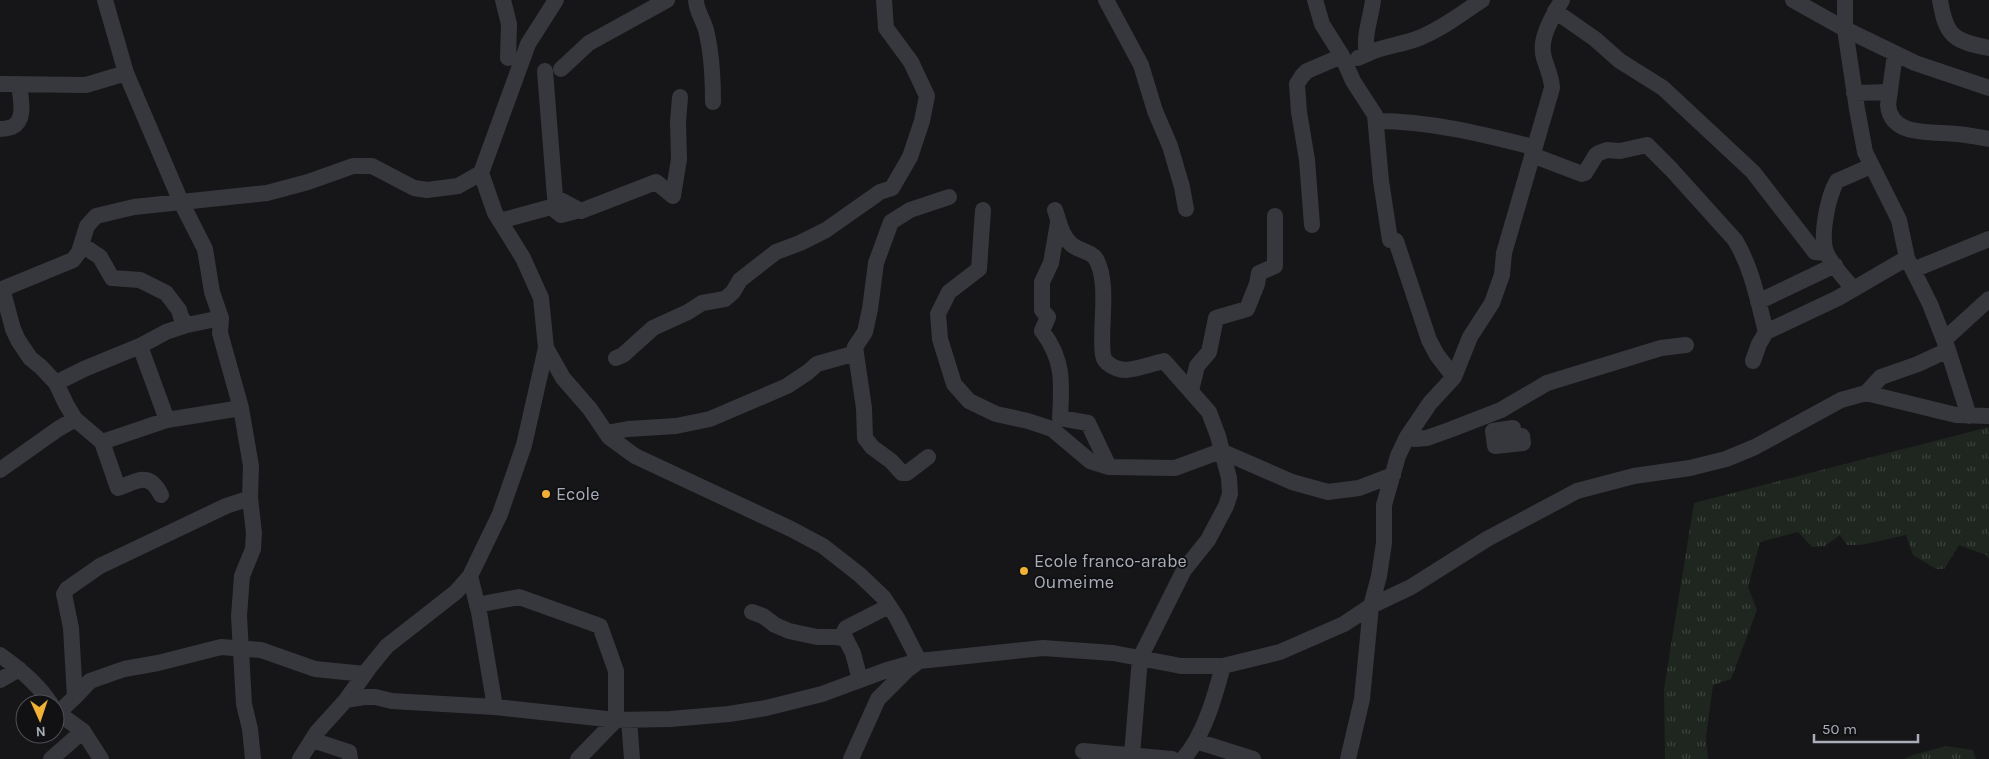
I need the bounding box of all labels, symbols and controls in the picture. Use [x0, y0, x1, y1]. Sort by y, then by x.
place label: Ecole [556, 483, 600, 505]
marker: Ecole [540, 488, 552, 500]
place label: Ecole franco-arabe Oumeime [1034, 550, 1187, 593]
marker: Ecole franco-arabe Oumeime [1018, 565, 1030, 577]
north arrow [15, 694, 65, 744]
scale bar [1814, 712, 1918, 744]
text: 50 m [1822, 720, 1857, 738]
text: N [35, 723, 46, 740]

